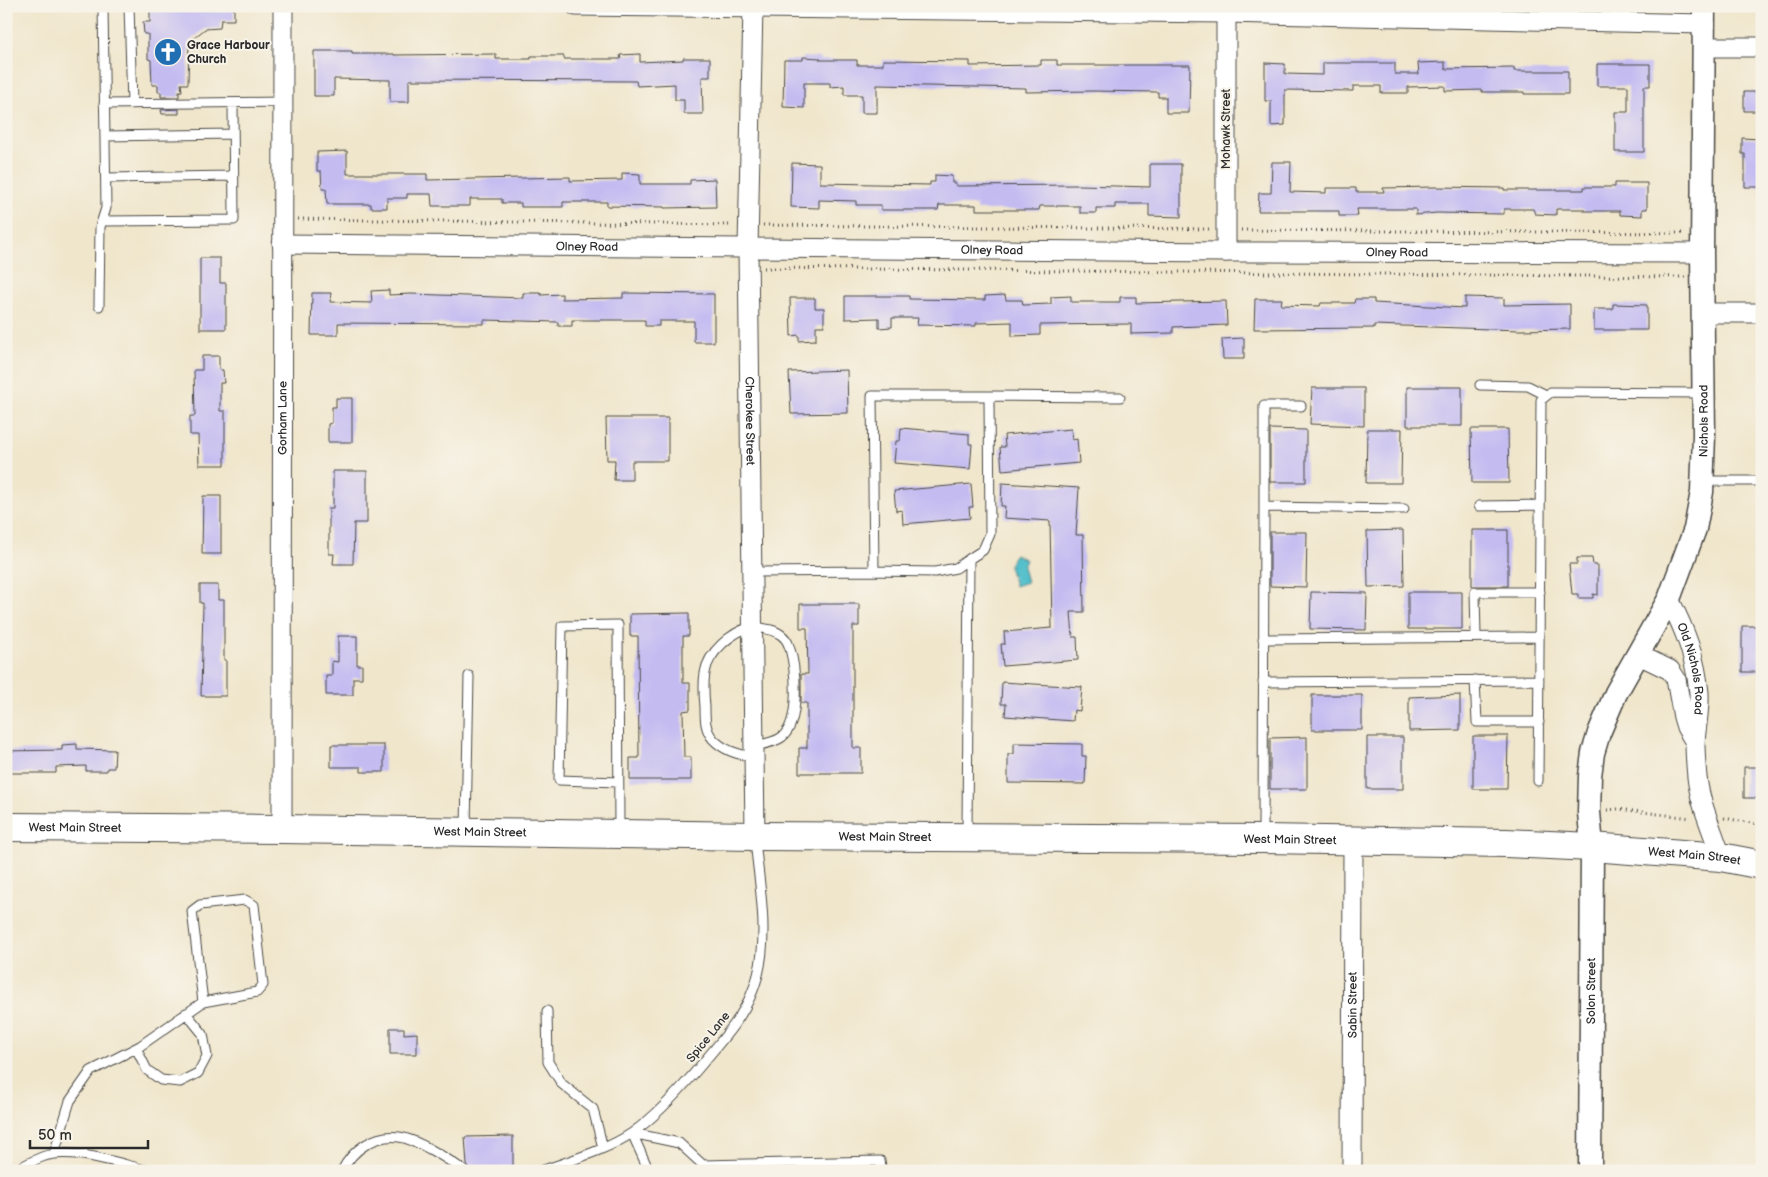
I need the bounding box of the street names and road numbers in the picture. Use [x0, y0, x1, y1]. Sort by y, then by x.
street label: Mohawk Street [1219, 88, 1234, 169]
street label: Olney Road [556, 239, 618, 255]
street label: Olney Road [961, 243, 1023, 258]
street label: Olney Road [1366, 245, 1428, 260]
street label: Cherokee Street [742, 376, 758, 466]
street label: Gorham Lane [275, 381, 291, 455]
street label: Nichols Road [1696, 384, 1712, 458]
street label: Old Nichols Road [1673, 620, 1706, 716]
street label: West Main Street [28, 820, 122, 836]
street label: West Main Street [433, 824, 527, 841]
street label: West Main Street [838, 829, 932, 845]
street label: West Main Street [1243, 832, 1337, 848]
street label: West Main Street [1648, 844, 1742, 869]
street label: Solon Street [1584, 957, 1599, 1024]
street label: Sabin Street [1345, 971, 1361, 1038]
street label: Spice Lane [683, 1009, 733, 1066]

